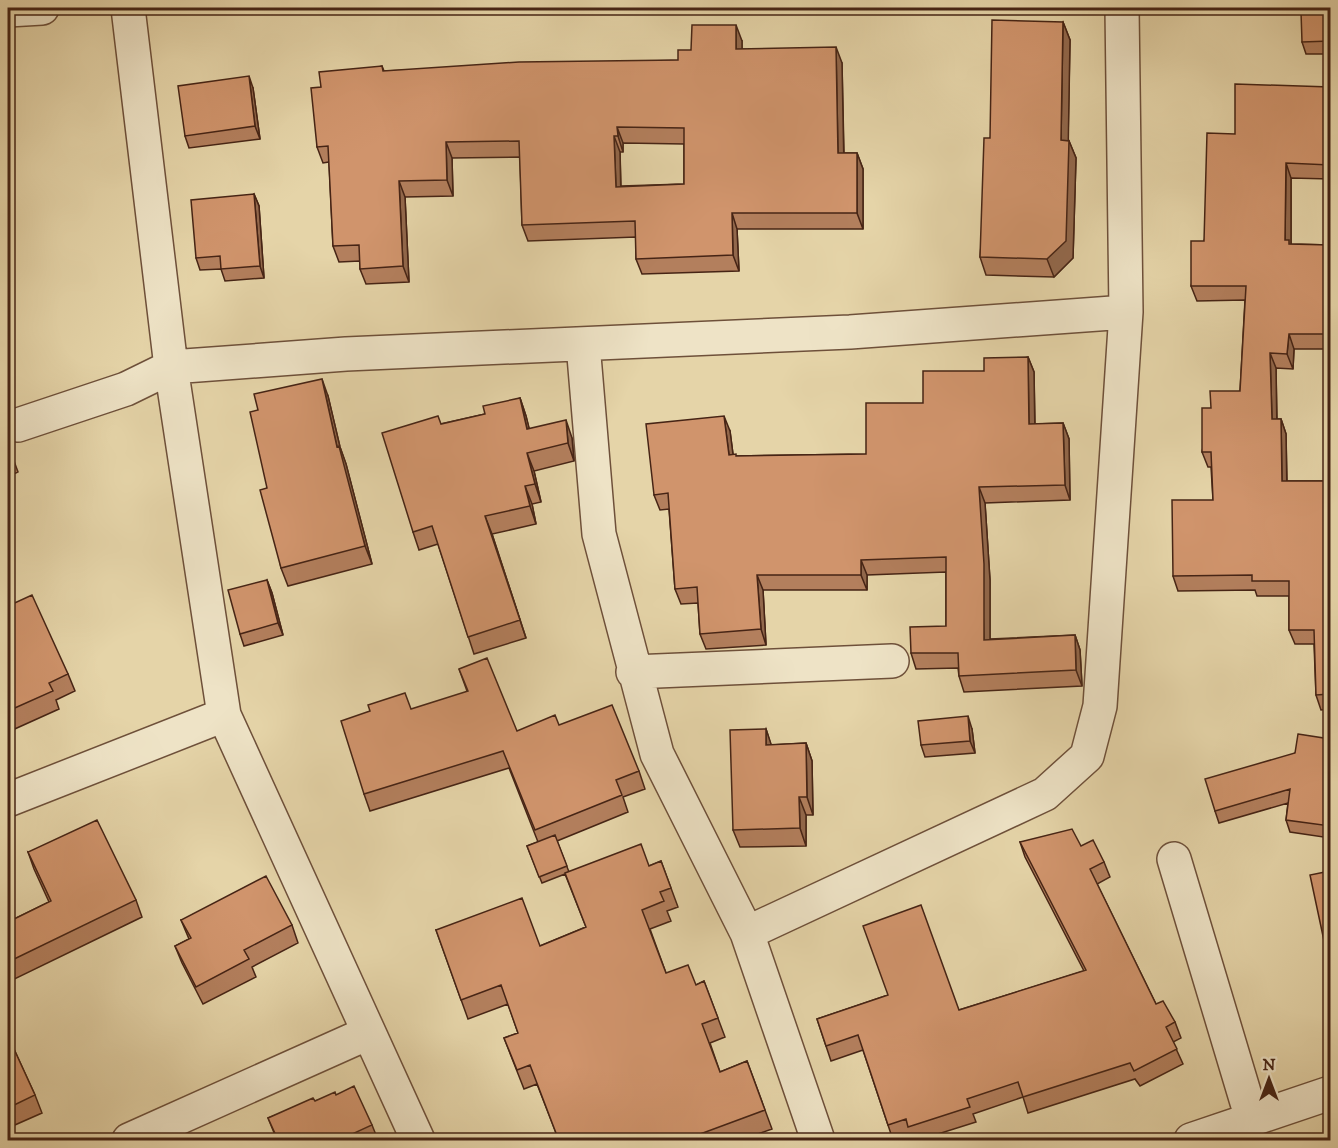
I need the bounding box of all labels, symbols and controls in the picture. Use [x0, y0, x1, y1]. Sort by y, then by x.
north arrow [1239, 1049, 1299, 1109]
text: N [1262, 1055, 1276, 1075]

